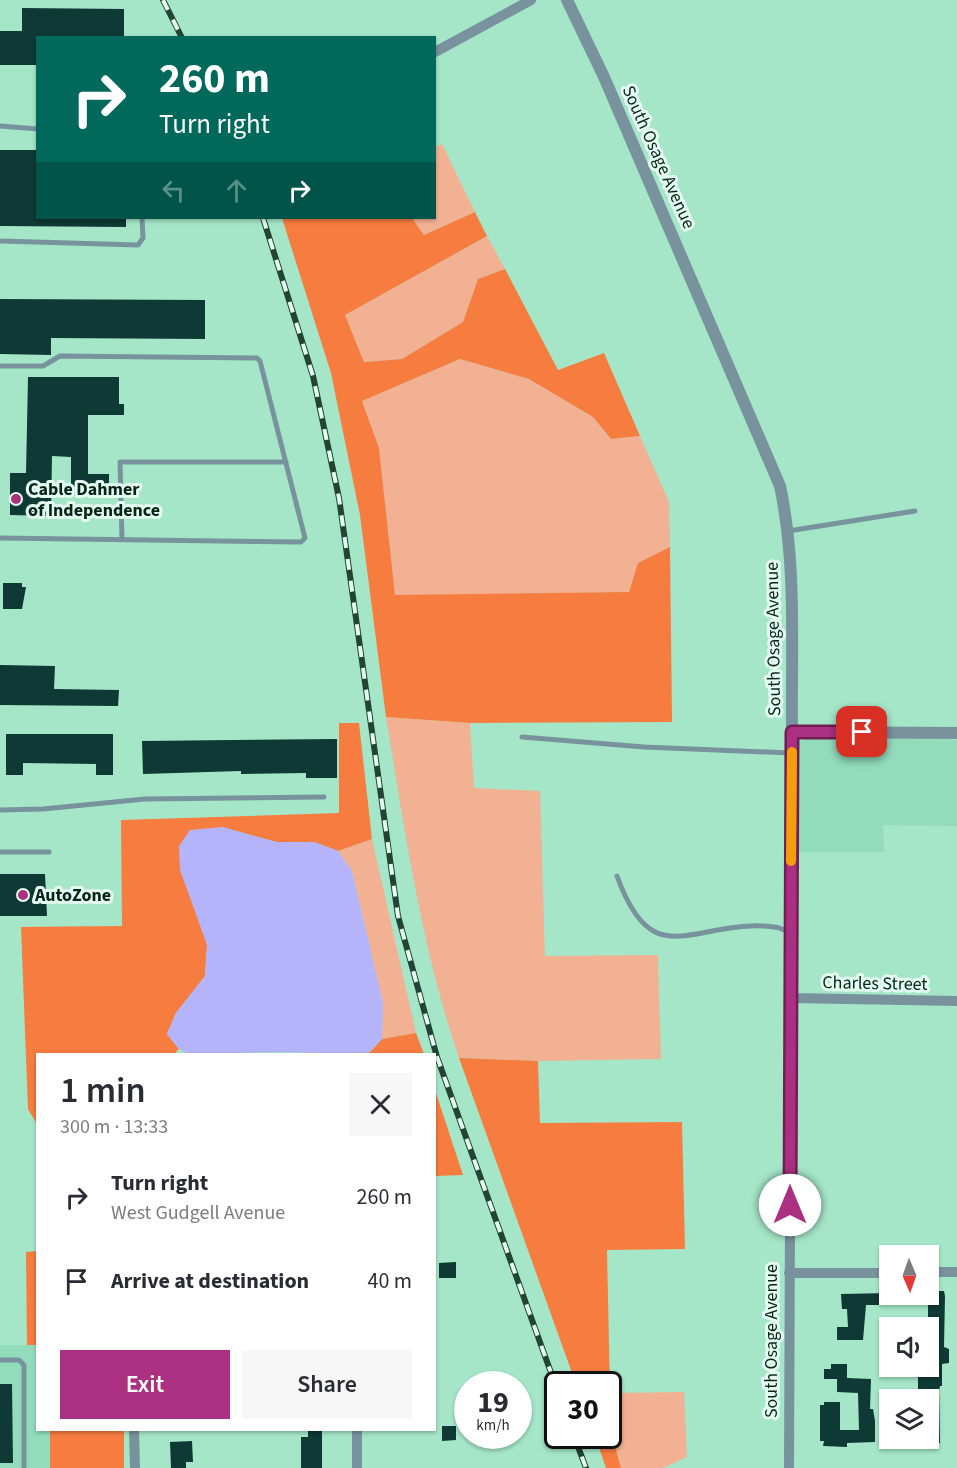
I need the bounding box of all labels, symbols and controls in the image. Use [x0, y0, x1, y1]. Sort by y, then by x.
text: 260 m [159, 49, 270, 109]
icon: right [60, 60, 138, 138]
street label: South Osage Avenue [616, 82, 701, 233]
text: Turn right [159, 105, 270, 144]
icon: left [157, 174, 190, 207]
icon: ahead [220, 174, 253, 207]
icon: right [283, 174, 316, 207]
place label: Cable Dahmer of Independence [28, 477, 160, 523]
marker: Cable Dahmer of Independence [9, 492, 23, 506]
street label: South Osage Avenue [760, 562, 787, 716]
pin [836, 706, 887, 757]
icon: arrive [845, 715, 878, 748]
place label: AutoZone [34, 883, 111, 908]
marker: AutoZone [16, 888, 30, 902]
street label: Charles Street [822, 970, 928, 997]
text: 1 min [60, 1065, 146, 1116]
button: close [349, 1073, 412, 1136]
text: 300 m · 13:33 [60, 1113, 168, 1141]
text: Turn right [111, 1167, 208, 1199]
position arrow [758, 1173, 822, 1237]
icon: right [60, 1181, 93, 1214]
text: 260 m [357, 1181, 412, 1213]
text: West Gudgell Avenue [111, 1199, 285, 1227]
north arrow [879, 1245, 939, 1305]
map controls [879, 1245, 939, 1449]
street label: South Osage Avenue [759, 1264, 784, 1418]
icon: arrive [60, 1265, 93, 1298]
text: Arrive at destination [111, 1265, 309, 1297]
text: 40 m [367, 1265, 412, 1297]
button: sound [879, 1317, 939, 1377]
button: Exit [60, 1350, 230, 1419]
button: Share [242, 1350, 412, 1419]
speed limit sign: 30 [544, 1371, 622, 1449]
text: 19 [477, 1381, 509, 1424]
button: layers [879, 1389, 939, 1449]
text: km/h [476, 1415, 510, 1436]

